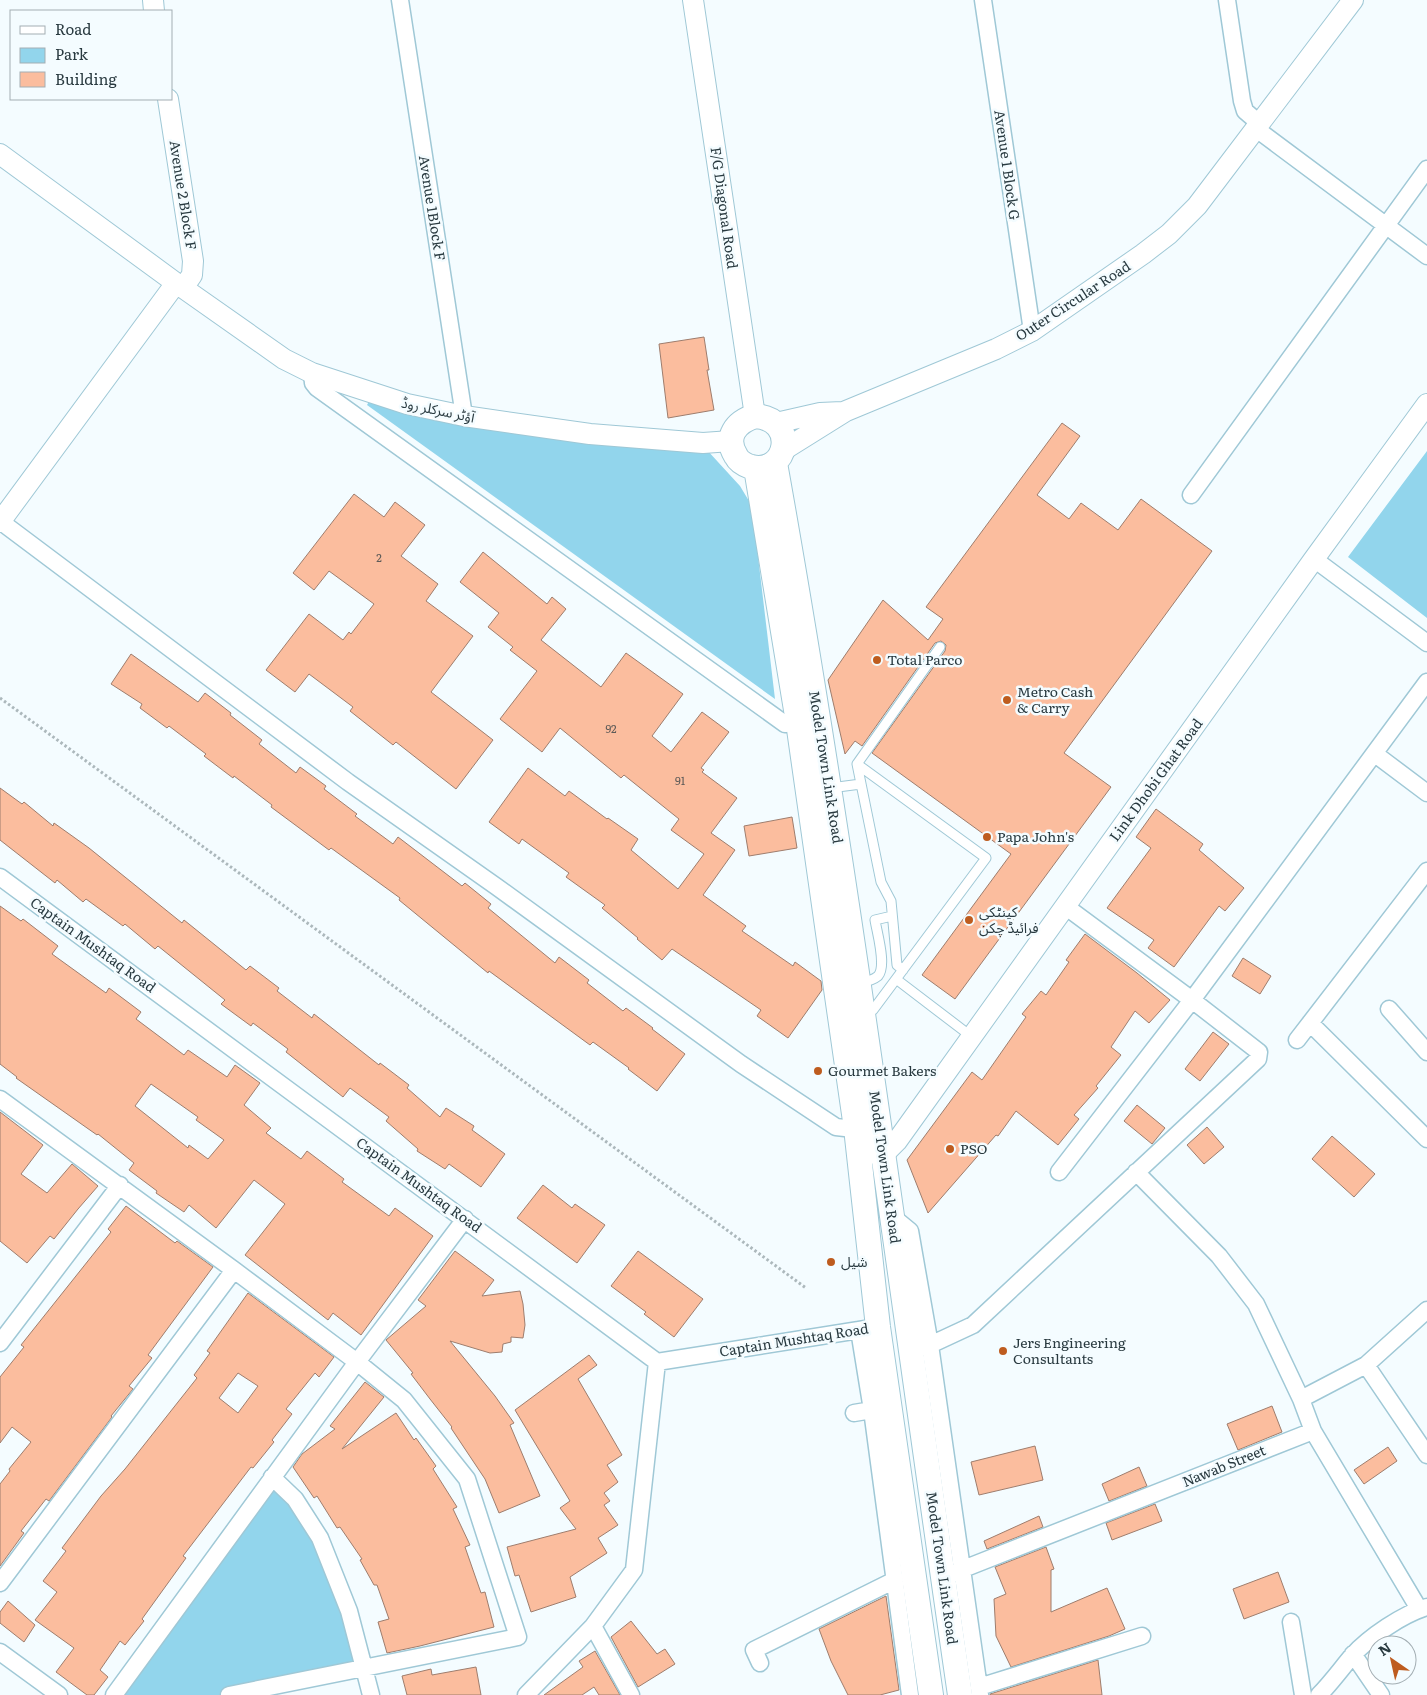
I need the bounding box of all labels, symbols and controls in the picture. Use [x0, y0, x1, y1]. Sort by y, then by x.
legend [10, 10, 172, 100]
text: Road [55, 17, 91, 40]
text: Park [55, 42, 89, 65]
text: Building [55, 67, 117, 90]
street label: Avenue 1 Block G [990, 108, 1026, 222]
street label: Avenue 2 Block F [165, 139, 203, 251]
street label: F/G Diagonal Road [707, 146, 744, 271]
street label: Avenue 1Block F [415, 154, 451, 262]
street label: Outer Circular Road [1011, 255, 1134, 345]
street label: آؤٹر سرکلر روڈ [400, 392, 478, 427]
house number: 2 [376, 549, 382, 565]
place label: Total Parco [887, 649, 962, 669]
marker: Total Parco [871, 654, 883, 666]
place label: Metro Cash & Carry [1017, 681, 1093, 717]
street label: Model Town Link Road [805, 689, 849, 845]
marker: Metro Cash & Carry [1001, 694, 1013, 706]
street label: Link Dhobi Ghat Road [1104, 714, 1207, 845]
house number: 92 [605, 720, 617, 736]
house number: 91 [675, 772, 686, 788]
place label: Papa John's [997, 826, 1074, 846]
marker: Papa John's [981, 831, 993, 843]
street label: Captain Mushtaq Road [27, 892, 161, 997]
place label: کینٹکی فرائیڈ چکن [979, 901, 1039, 938]
marker: کینٹکی فرائیڈ چکن [963, 914, 975, 926]
place label: Gourmet Bakers [828, 1060, 936, 1080]
marker: Gourmet Bakers [812, 1065, 824, 1077]
street label: Model Town Link Road [865, 1089, 907, 1245]
street label: Captain Mushtaq Road [353, 1132, 487, 1237]
place label: PSO [960, 1138, 987, 1158]
marker: PSO [944, 1143, 956, 1155]
place label: شیل [841, 1251, 867, 1271]
marker: شیل [825, 1256, 837, 1268]
street label: Captain Mushtaq Road [718, 1317, 870, 1361]
place label: Jers Engineering Consultants [1013, 1332, 1126, 1368]
marker: Jers Engineering Consultants [997, 1345, 1009, 1357]
street label: Nawab Street [1179, 1439, 1269, 1491]
street label: Model Town Link Road [922, 1490, 964, 1646]
north arrow [1367, 1635, 1417, 1685]
text: N [1374, 1637, 1395, 1660]

